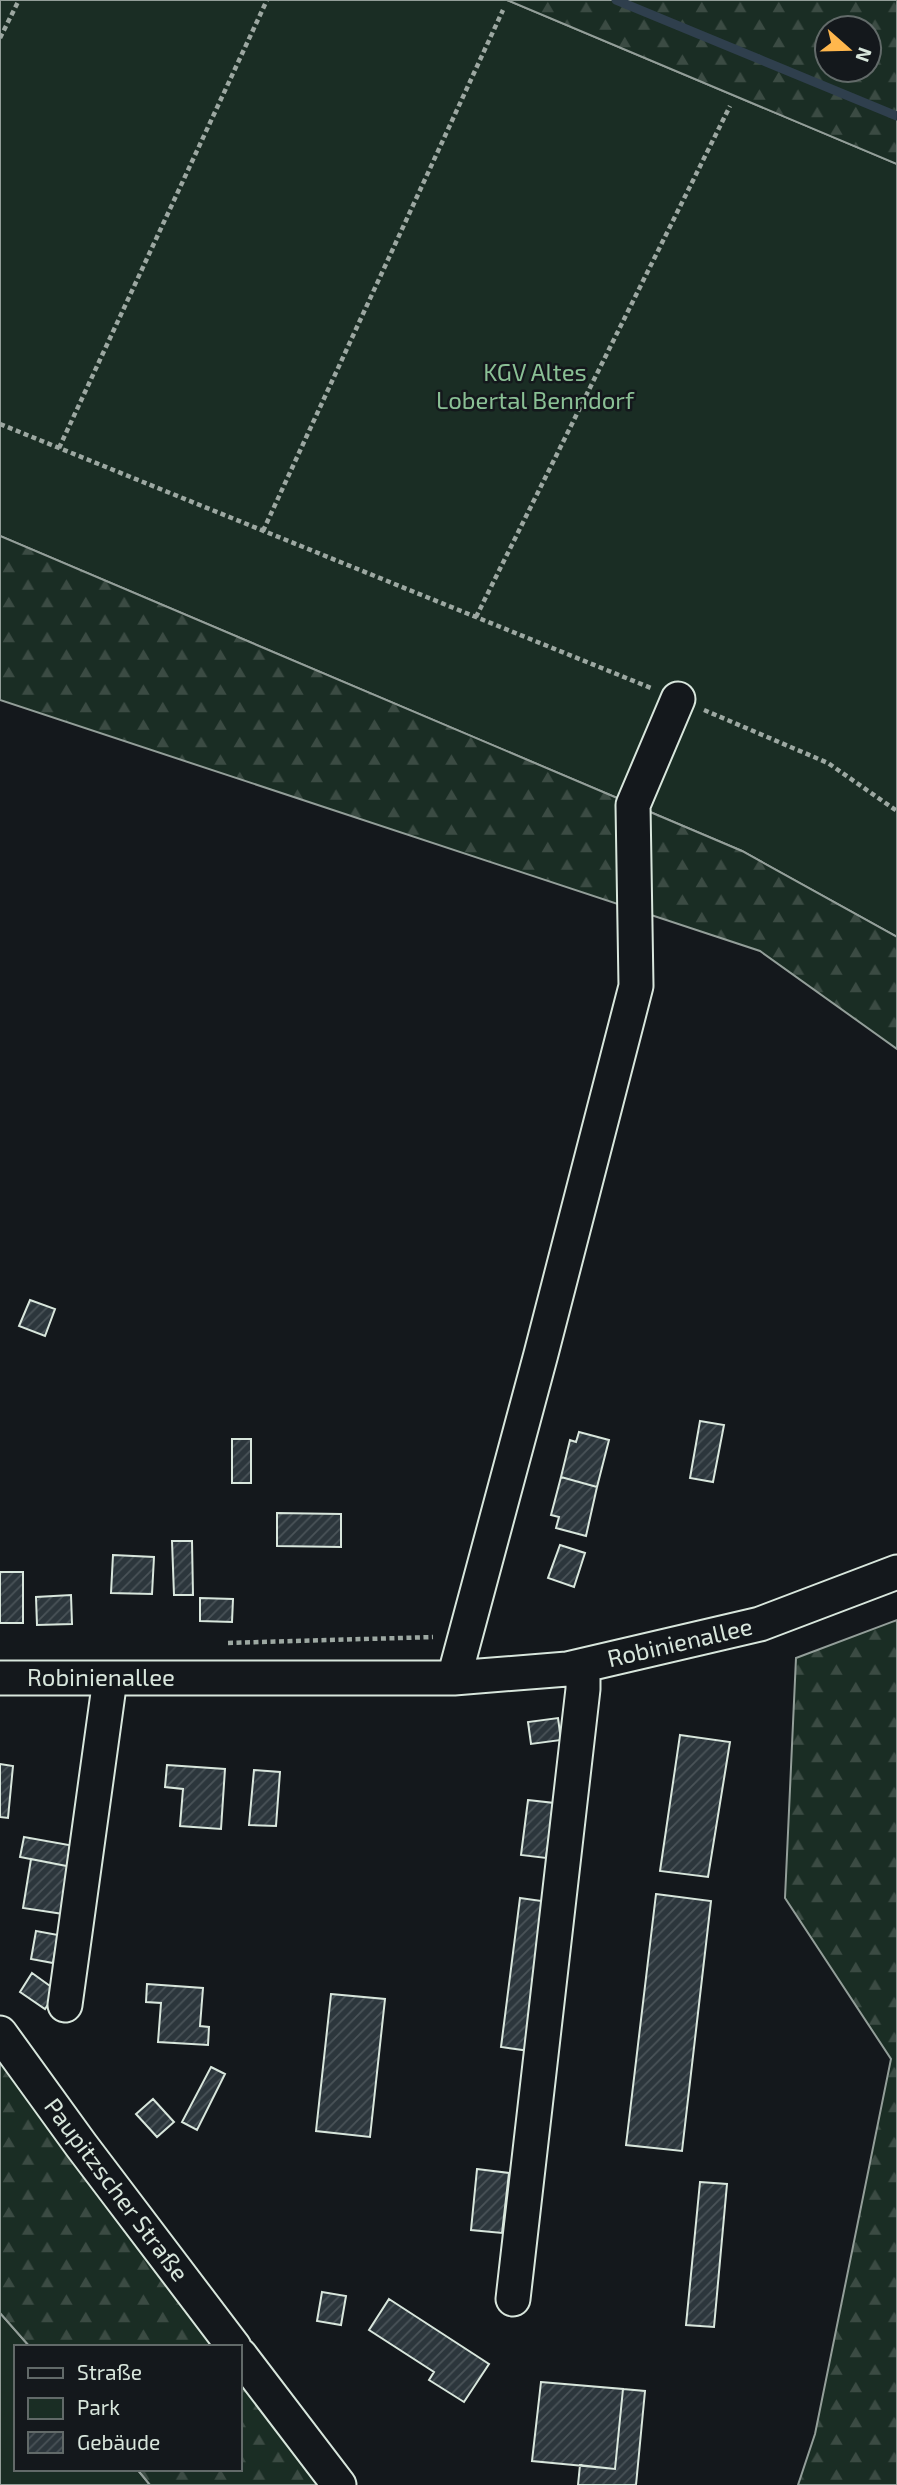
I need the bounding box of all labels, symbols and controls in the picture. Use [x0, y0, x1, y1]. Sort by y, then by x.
north arrow [813, 14, 883, 84]
text: N [851, 45, 878, 65]
park label: KGV Altes Lobertal Benndorf [436, 357, 635, 414]
street label: Robinienallee [604, 1611, 755, 1672]
street label: Robinienallee [27, 1662, 175, 1691]
street label: Paupitzscher Straße [39, 2092, 196, 2286]
legend [14, 2345, 242, 2471]
text: Straße [77, 2359, 142, 2384]
text: Park [77, 2394, 120, 2419]
text: Gebäude [77, 2429, 160, 2454]

